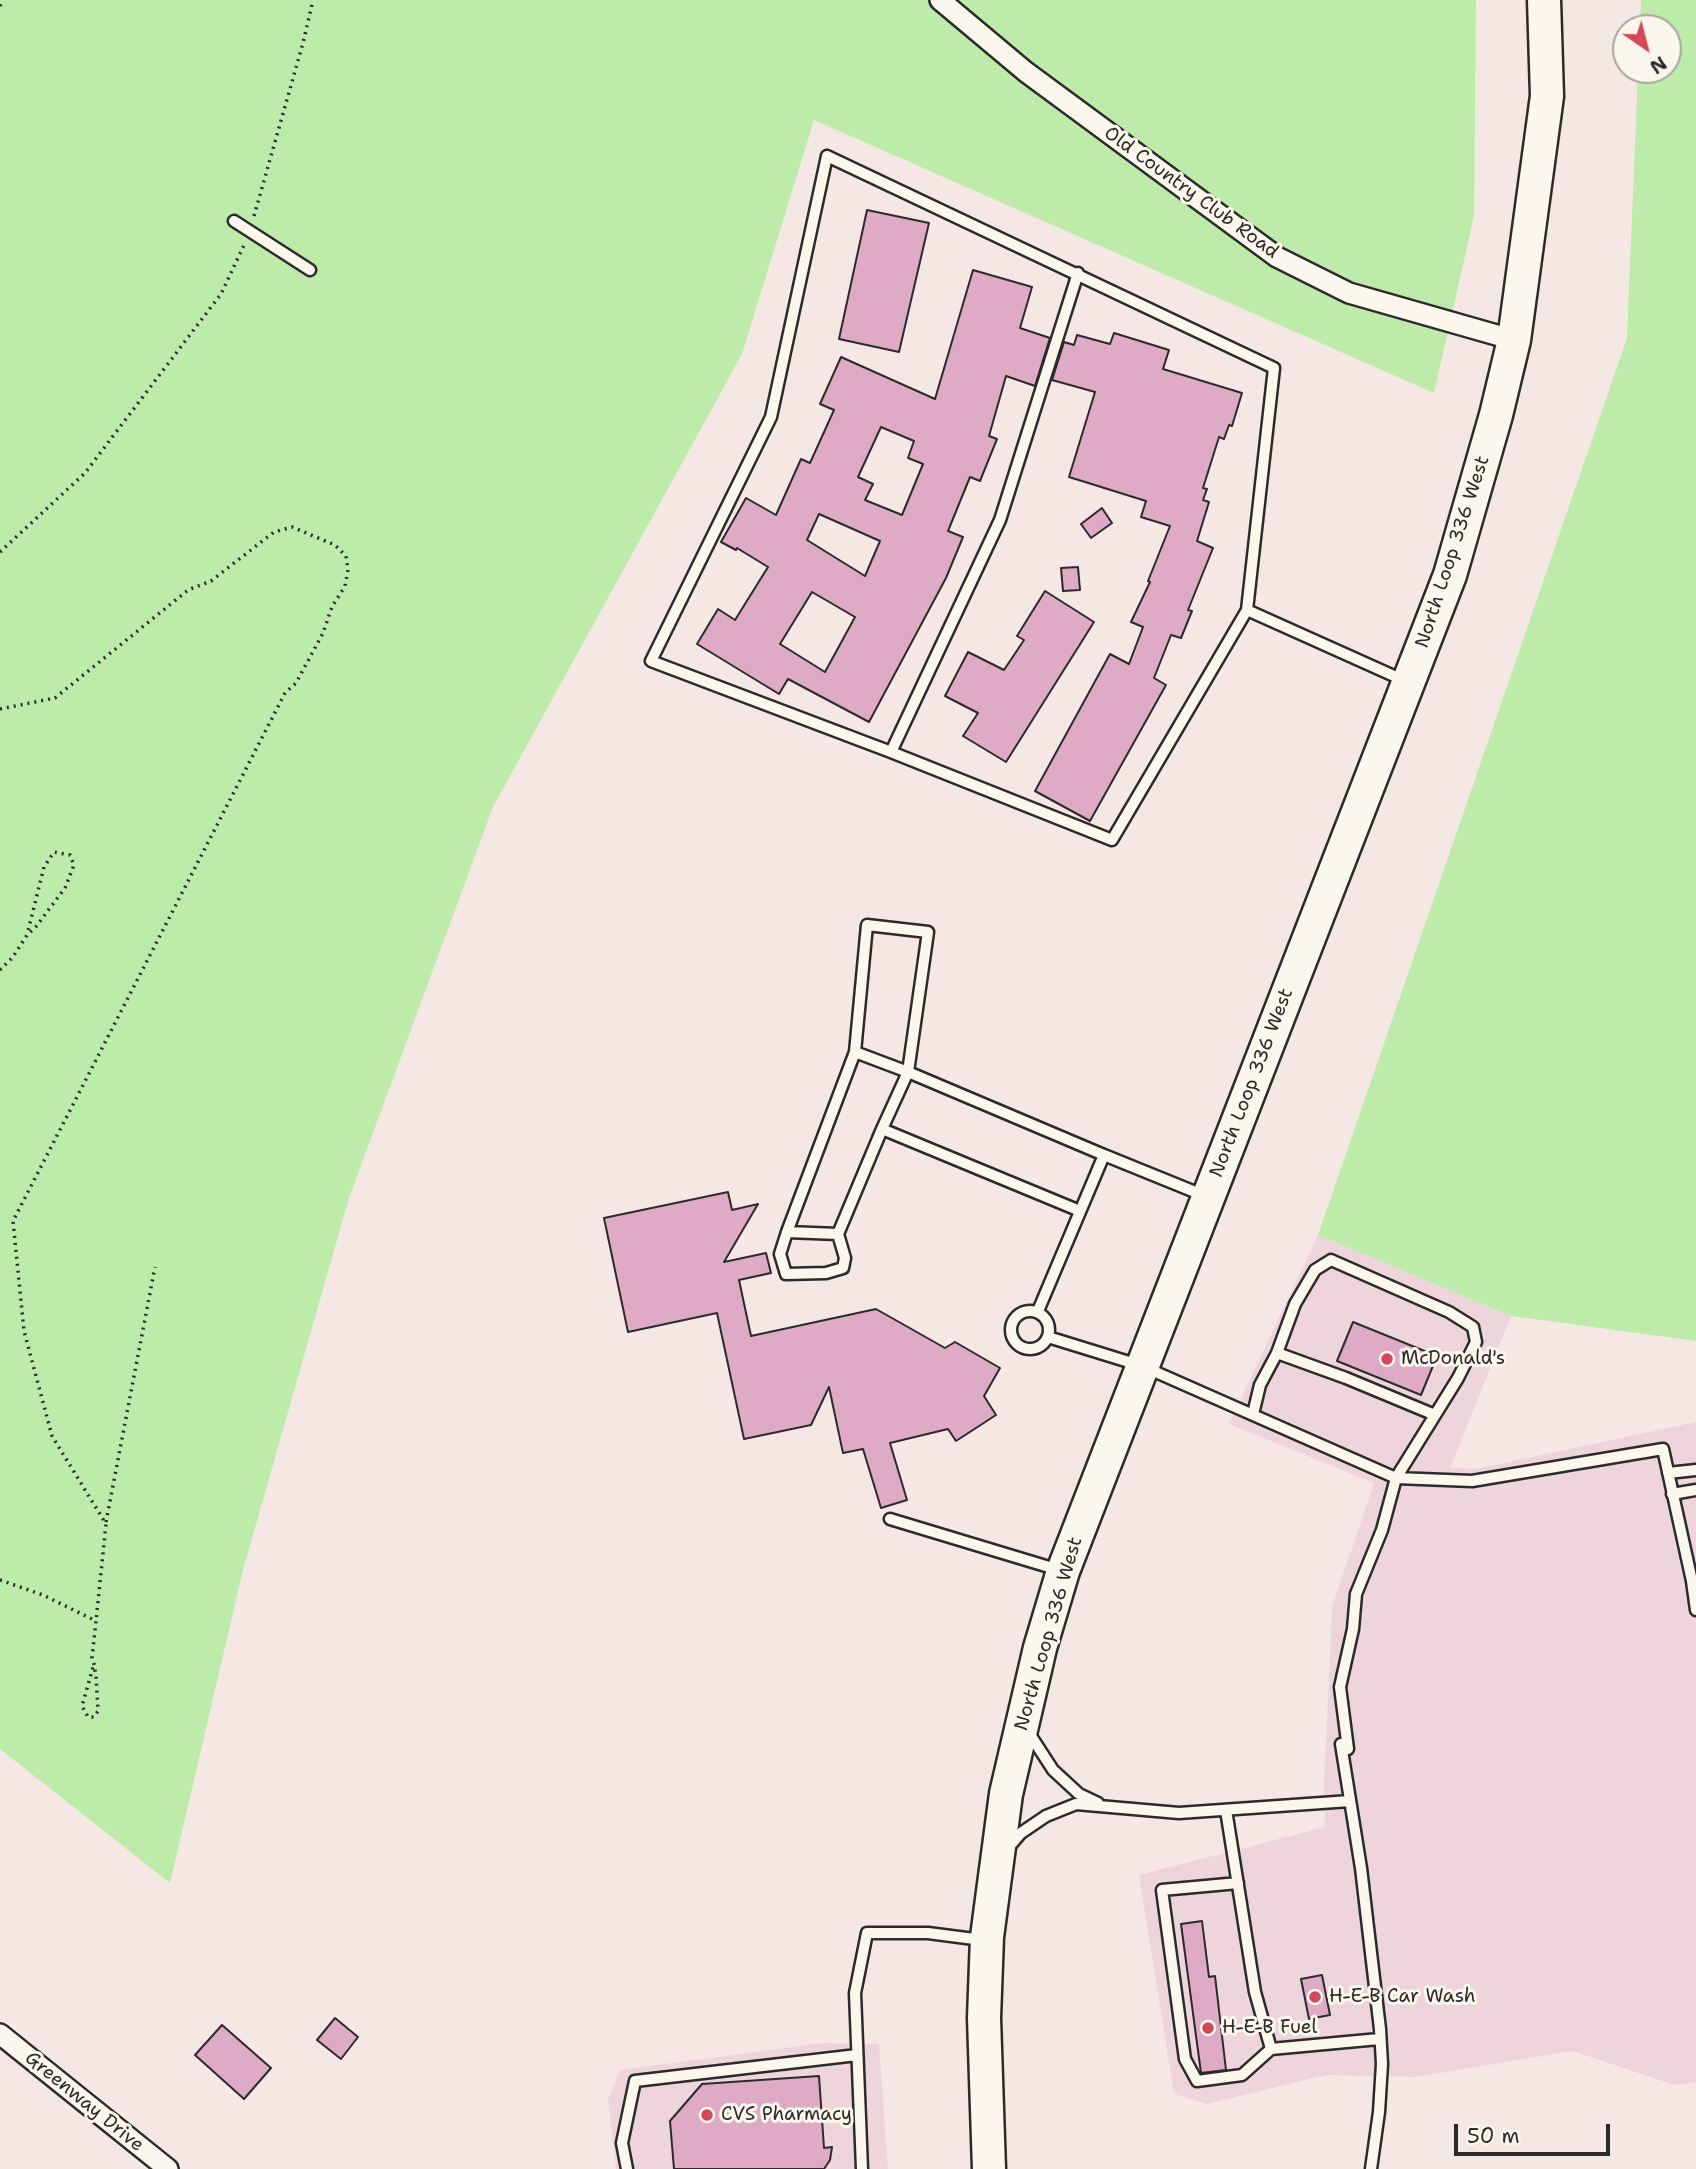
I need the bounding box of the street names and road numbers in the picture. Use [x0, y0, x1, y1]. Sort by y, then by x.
street label: Old Country Club Road [1099, 122, 1283, 264]
street label: North Loop 336 West [1411, 453, 1495, 651]
street label: North Loop 336 West [1205, 985, 1299, 1181]
street label: North Loop 336 West [1010, 1534, 1088, 1734]
street label: Greenway Drive [20, 2047, 148, 2157]

